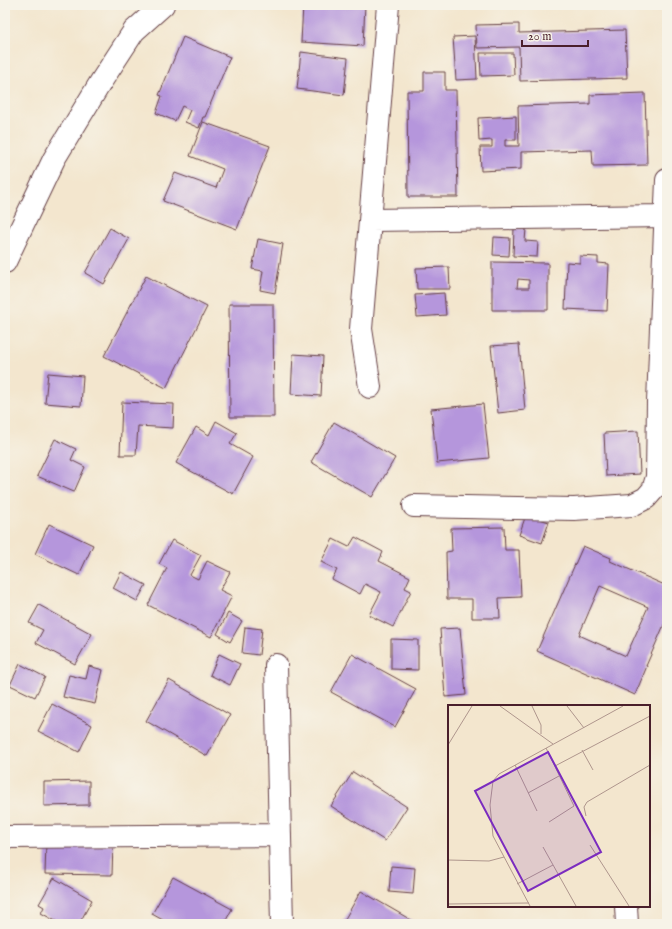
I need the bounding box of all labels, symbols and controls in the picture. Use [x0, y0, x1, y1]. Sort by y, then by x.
scale bar [522, 22, 588, 48]
text: 20 m [528, 29, 551, 44]
inset map [448, 705, 650, 907]

